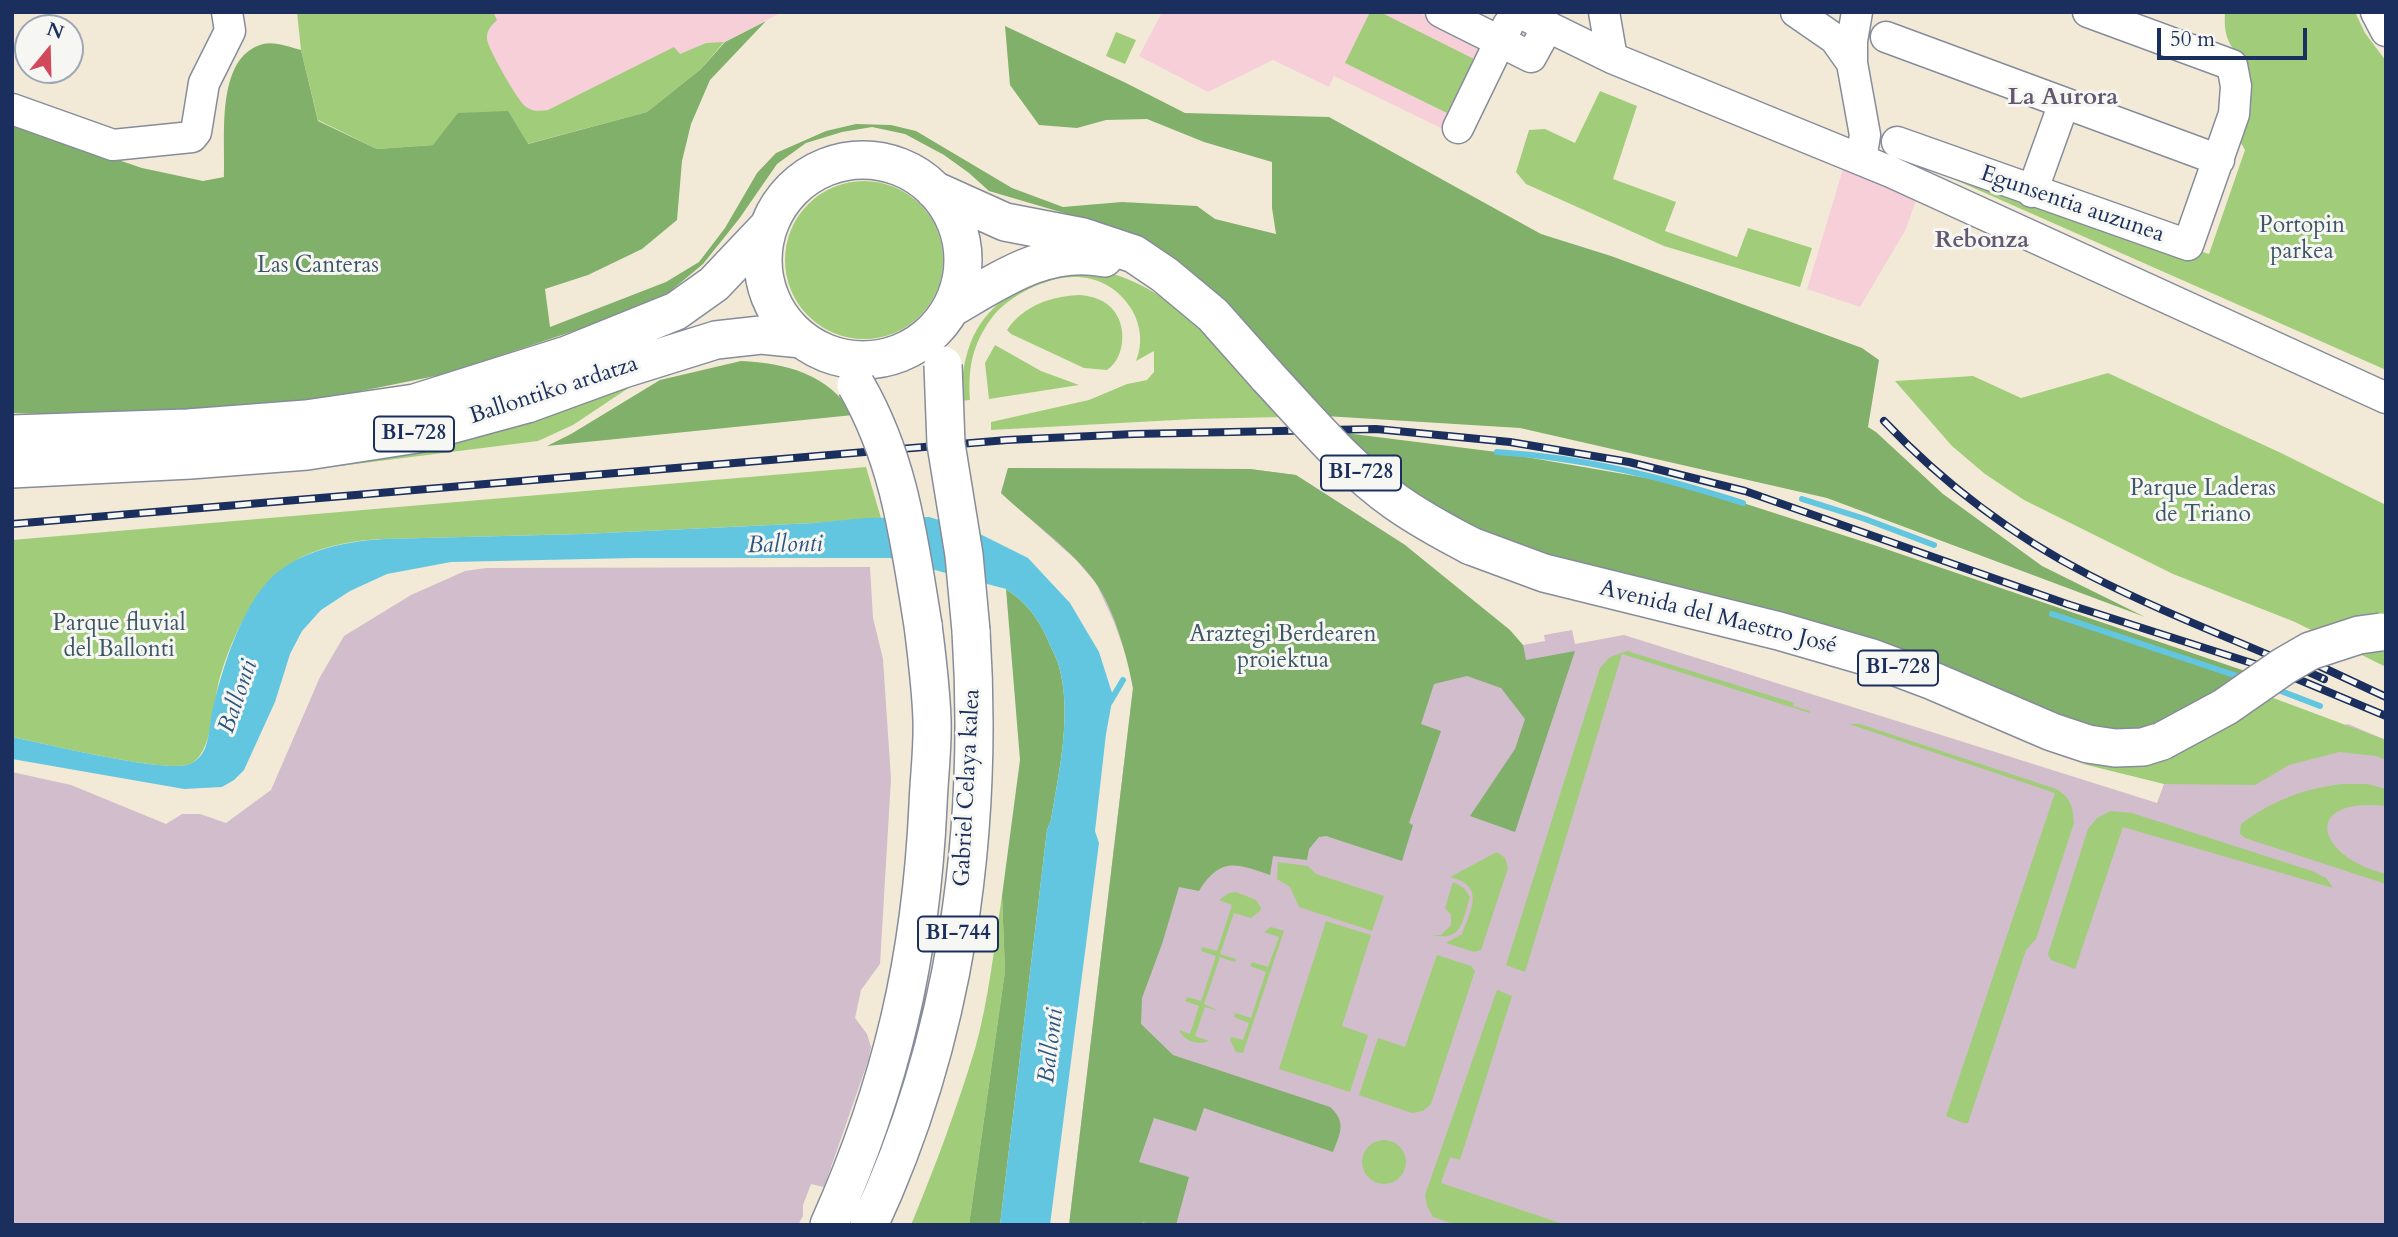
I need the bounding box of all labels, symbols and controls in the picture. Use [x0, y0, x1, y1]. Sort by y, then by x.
north arrow [14, 14, 84, 84]
scale bar [2160, 14, 2310, 58]
text: N [43, 16, 67, 46]
text: 50 m [2170, 25, 2215, 54]
district label: La Aurora [2008, 84, 2118, 112]
street label: Egunsentia auzunea [1976, 161, 2168, 249]
park label: Portopin parkea [2259, 213, 2345, 267]
district label: Rebonza [1935, 227, 2029, 255]
park label: Las Canteras [257, 253, 379, 281]
street label: Ballontiko ardatza [466, 351, 642, 431]
road number: BI-728 [374, 416, 454, 452]
road number: BI-728 [1321, 456, 1401, 490]
park label: Parque Laderas de Triano [2130, 476, 2276, 530]
water label: Ballonti [747, 531, 823, 561]
street label: Avenida del Maestro José [1597, 575, 1839, 661]
park label: Parque fluvial del Ballonti [52, 611, 186, 665]
park label: Araztegi Berdearen proiektua [1189, 622, 1377, 676]
road number: BI-728 [1858, 650, 1938, 686]
water label: Ballonti [213, 657, 265, 737]
street label: Gabriel Celaya kalea [949, 688, 987, 888]
road number: BI-744 [918, 916, 998, 951]
water label: Ballonti [1033, 1007, 1071, 1085]

